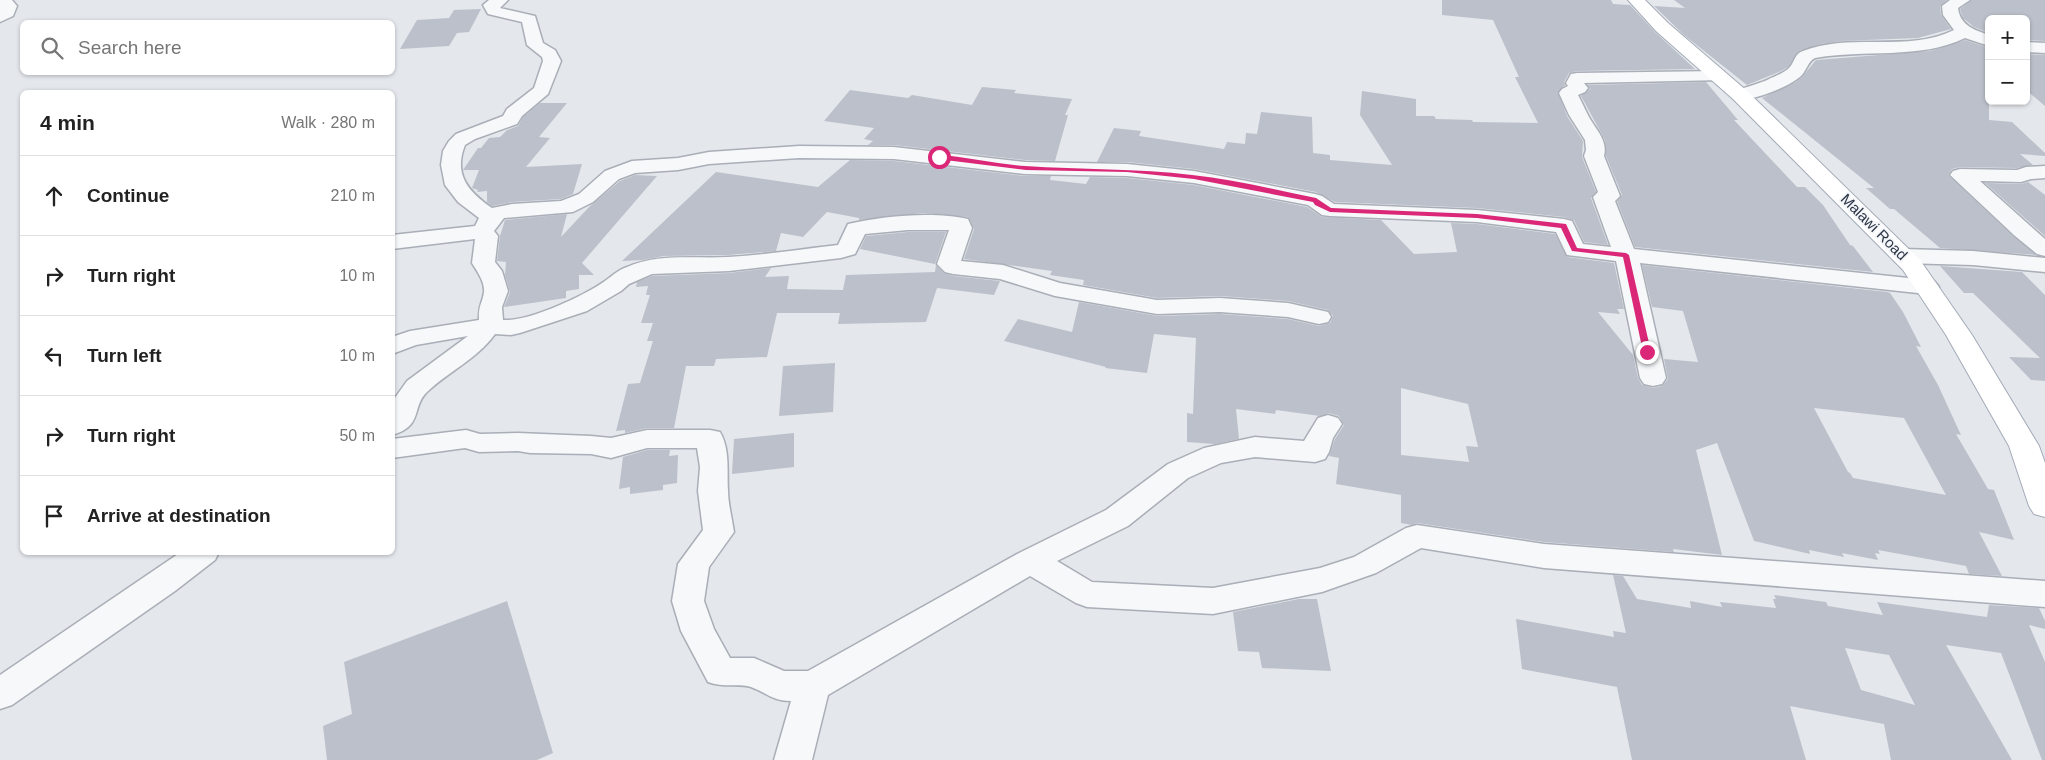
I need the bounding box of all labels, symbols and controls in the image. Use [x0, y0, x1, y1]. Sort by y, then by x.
map controls [1985, 15, 2030, 105]
button: + [1985, 15, 2030, 60]
search box [20, 20, 395, 75]
icon: search [38, 34, 66, 62]
text: Search here [78, 37, 182, 58]
button: − [1985, 60, 2030, 105]
text: 4 min [40, 111, 95, 134]
text: Walk · 280 m [281, 114, 375, 131]
route start [928, 146, 951, 169]
icon: ahead [40, 182, 68, 210]
text: Continue [87, 185, 169, 206]
text: 210 m [331, 187, 375, 204]
street label: Malawi Road [1838, 190, 1911, 263]
icon: right [40, 262, 68, 290]
text: Turn right [87, 265, 175, 286]
text: 10 m [339, 267, 375, 284]
route end [1636, 341, 1659, 364]
icon: left [40, 342, 68, 370]
text: Turn left [87, 345, 162, 366]
text: 10 m [339, 347, 375, 364]
icon: right [40, 422, 68, 450]
text: Turn right [87, 425, 175, 446]
text: 50 m [339, 427, 375, 444]
icon: arrive [40, 502, 68, 530]
text: Arrive at destination [87, 505, 271, 526]

